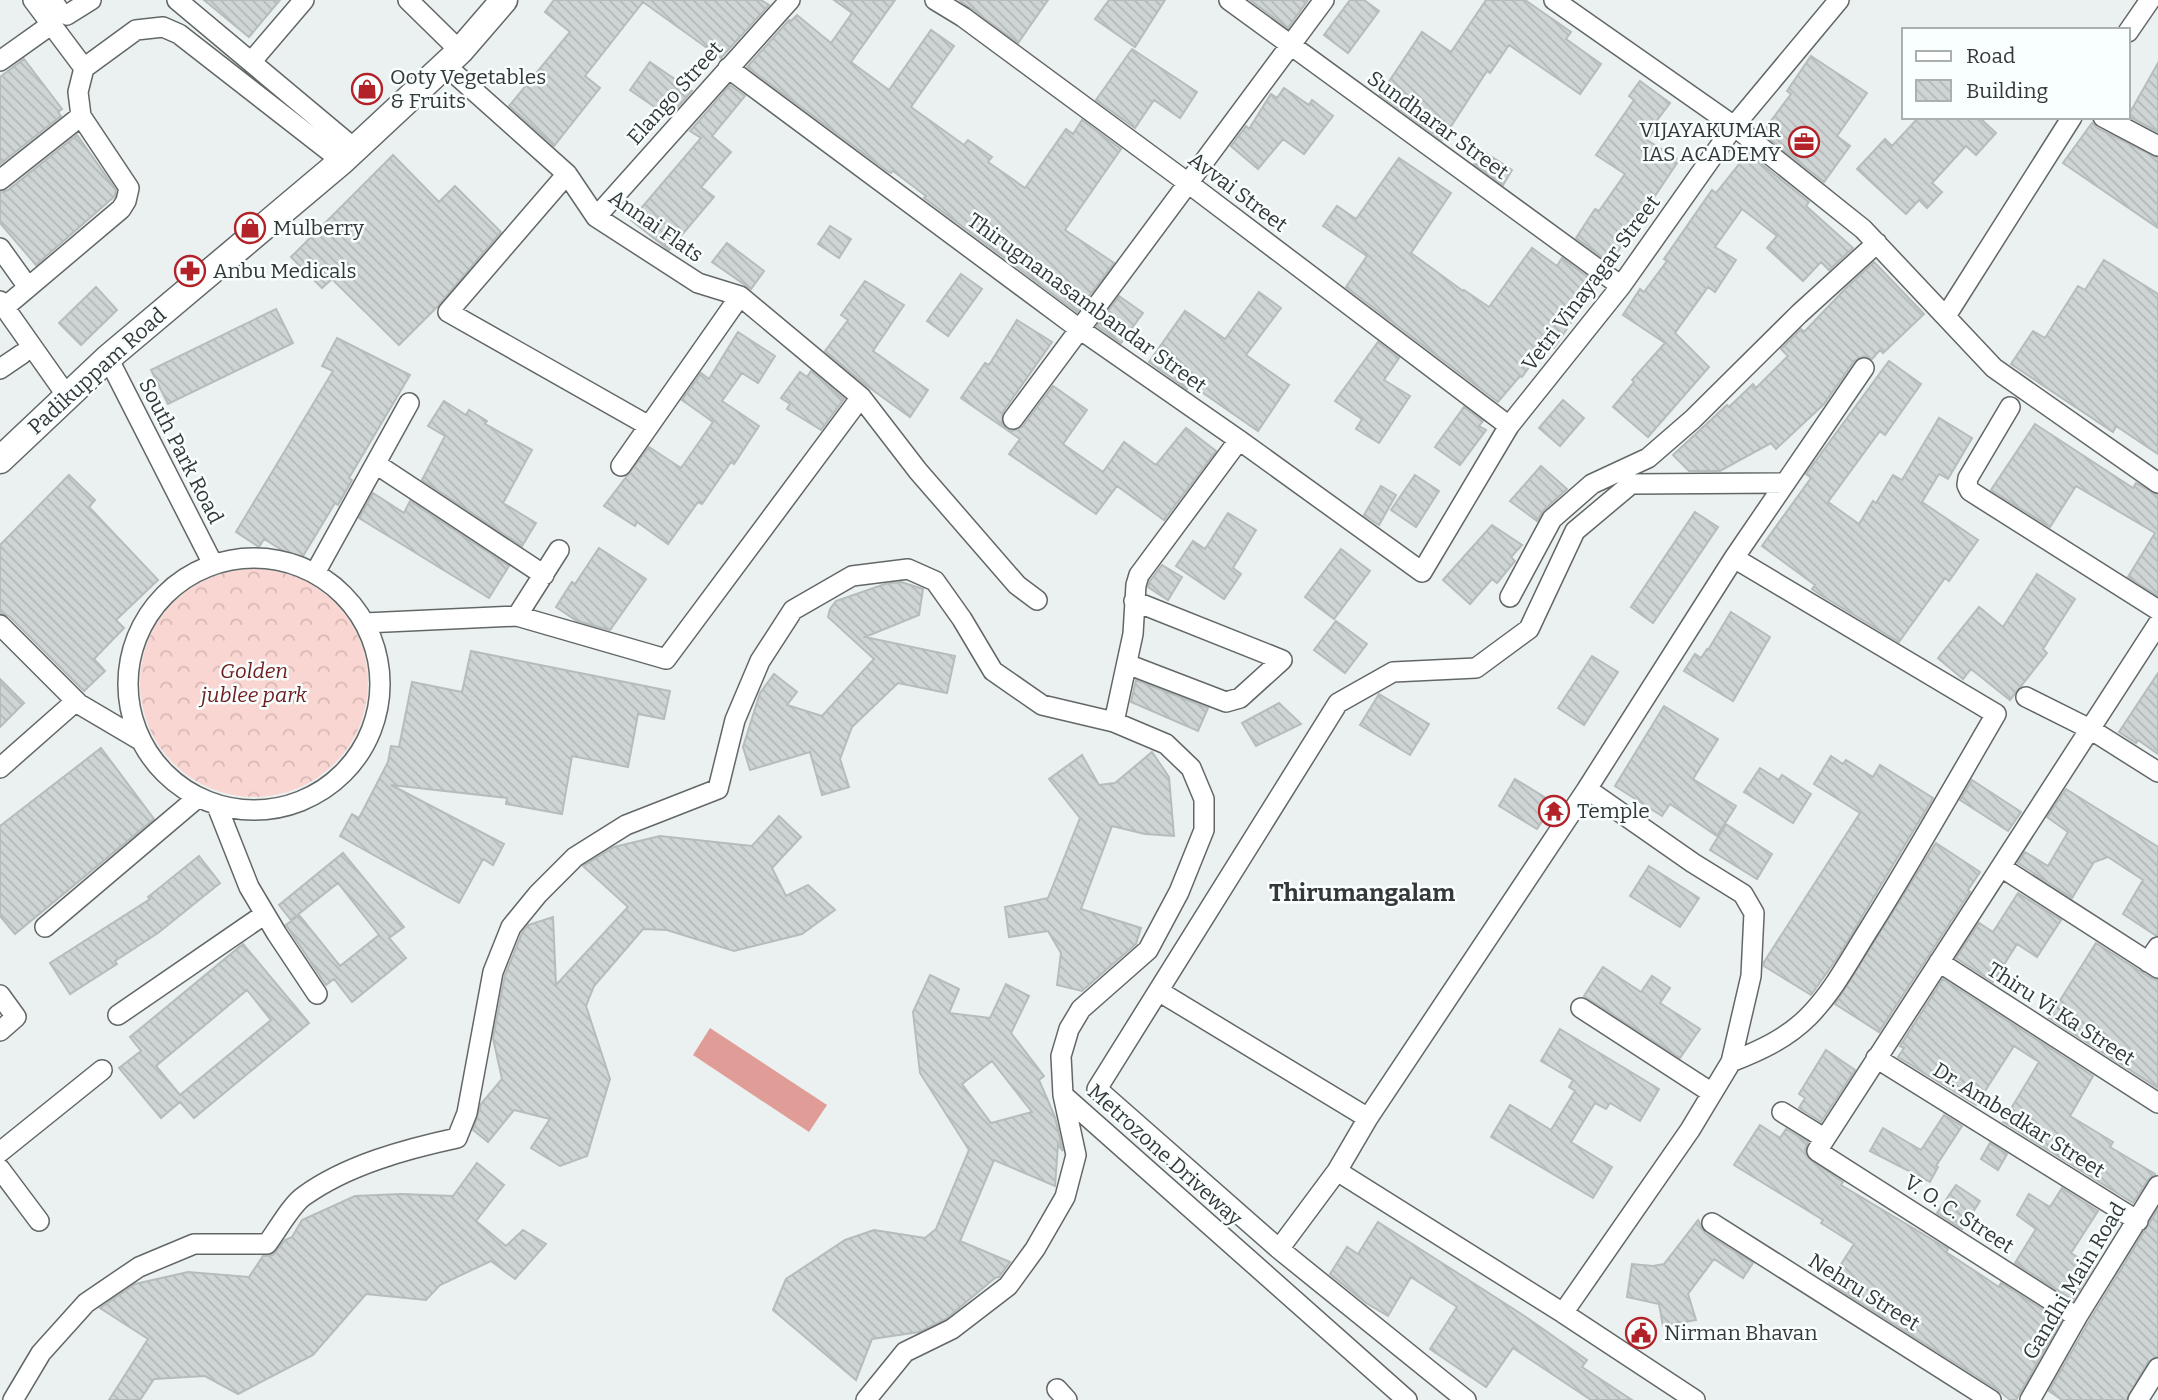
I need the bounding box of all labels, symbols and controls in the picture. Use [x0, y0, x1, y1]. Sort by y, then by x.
legend [1902, 28, 2130, 119]
street label: Elango Street [622, 35, 729, 150]
text: Road [1966, 43, 2015, 69]
place label: Ooty Vegetables & Fruits [390, 64, 546, 114]
street label: Sundharar Street [1362, 65, 1514, 185]
shop icon: Ooty Vegetables & Fruits [350, 72, 384, 106]
text: Building [1966, 78, 2049, 104]
place label: VIJAYAKUMAR IAS ACADEMY [1639, 117, 1782, 167]
office icon: VIJAYAKUMAR IAS ACADEMY [1787, 125, 1821, 159]
street label: Avvai Street [1183, 146, 1293, 238]
street label: Annai Flats [604, 184, 708, 268]
street label: Vetri Vinayagar Street [1516, 190, 1666, 376]
street label: Thirugnanasambandar Street [962, 207, 1212, 399]
shop icon: Mulberry [233, 211, 267, 245]
place label: Mulberry [273, 215, 365, 241]
pharmacy icon: Anbu Medicals [173, 254, 207, 288]
place label: Anbu Medicals [213, 258, 357, 284]
street label: Padikuppam Road [23, 302, 171, 440]
street label: South Park Road [133, 374, 229, 528]
park label: Golden jublee park [198, 658, 308, 708]
temple icon: Temple [1537, 794, 1571, 828]
place label: Temple [1577, 798, 1650, 824]
district label: Thirumangalam [1269, 879, 1455, 907]
street label: Thiru Vi Ka Street [1982, 957, 2140, 1072]
street label: Dr. Ambedkar Street [1928, 1057, 2110, 1184]
street label: Metrozone Driveway [1082, 1079, 1248, 1232]
street label: V. O. C. Street [1899, 1169, 2019, 1259]
street label: Gandhi Main Road [2017, 1198, 2131, 1364]
street label: Nehru Street [1803, 1247, 1925, 1337]
public building icon: Nirman Bhavan [1624, 1316, 1658, 1350]
place label: Nirman Bhavan [1664, 1320, 1818, 1346]

